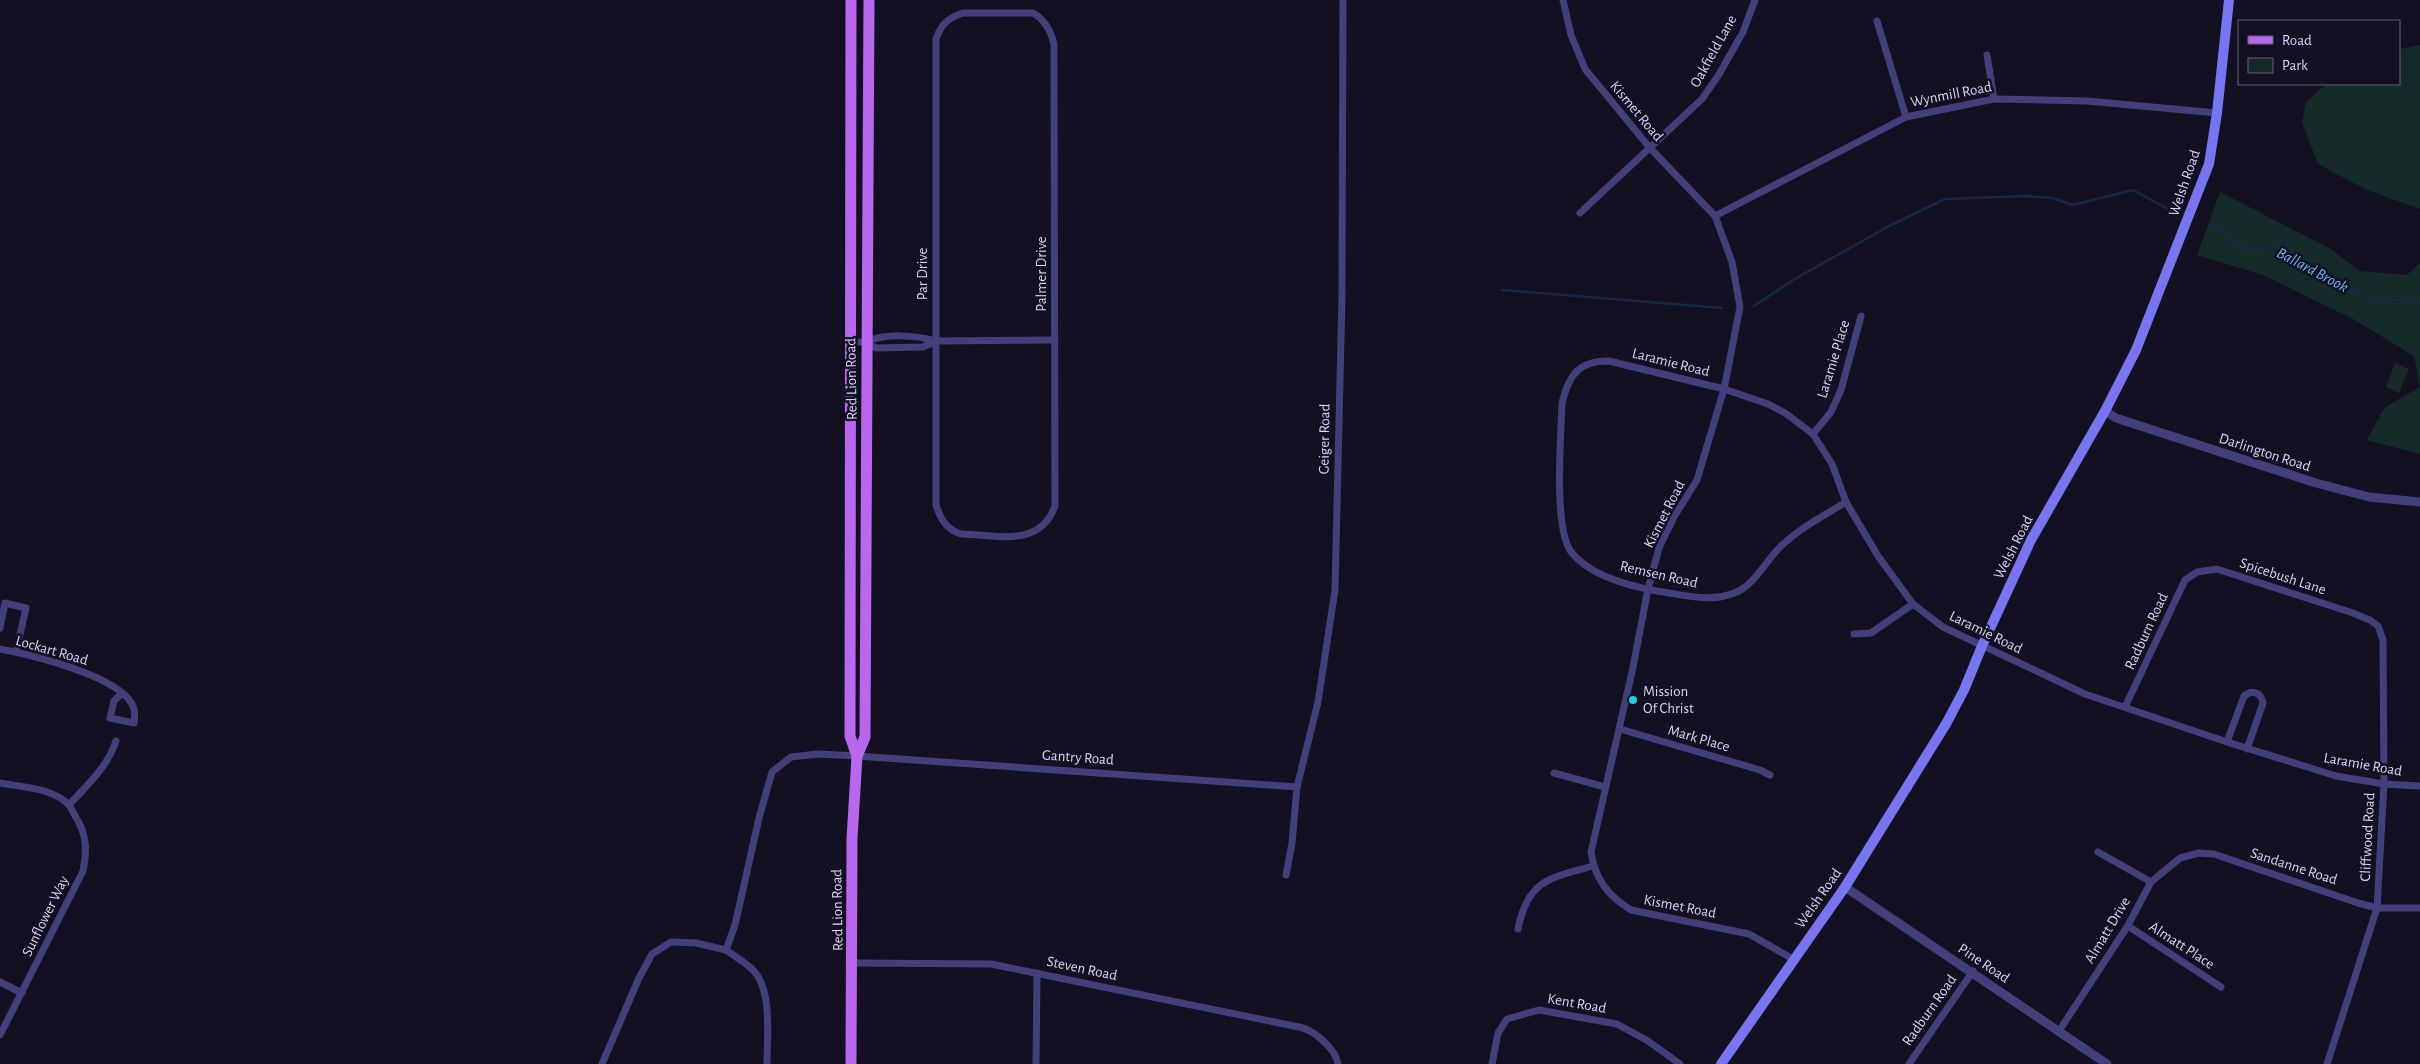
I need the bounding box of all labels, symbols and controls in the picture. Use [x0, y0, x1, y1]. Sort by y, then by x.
street label: Oakfield Lane [1687, 12, 1739, 90]
legend [2238, 20, 2400, 85]
text: Road [2282, 33, 2312, 48]
text: Park [2282, 58, 2308, 73]
street label: Kismet Road [1607, 78, 1666, 144]
street label: Wynmill Road [1909, 79, 1993, 110]
street label: Welsh Road [2166, 148, 2203, 218]
street label: Palmer Drive [1034, 236, 1049, 312]
water label: Ballard Brook [2274, 244, 2351, 295]
street label: Par Drive [915, 248, 930, 300]
street label: Laramie Place [1815, 318, 1852, 400]
street label: Red Lion Road [843, 338, 860, 420]
street label: Laramie Road [1631, 346, 1711, 379]
street label: Geiger Road [1316, 403, 1333, 474]
street label: Darlington Road [2217, 431, 2313, 474]
street label: Kismet Road [1641, 478, 1688, 550]
street label: Welsh Road [1991, 513, 2036, 581]
street label: Spicebush Lane [2238, 555, 2328, 598]
street label: Remsen Road [1619, 558, 1699, 591]
street label: Radburn Road [2122, 590, 2171, 672]
street label: Laramie Road [1947, 608, 2025, 657]
street label: Lockart Road [14, 633, 90, 668]
place label: Mission Of Christ [1643, 684, 1694, 716]
marker: Mission Of Christ [1627, 694, 1639, 706]
street label: Mark Place [1666, 722, 1732, 754]
street label: Gantry Road [1042, 748, 1115, 768]
street label: Laramie Road [2323, 750, 2404, 779]
street label: Cliffwood Road [2358, 792, 2377, 882]
street label: Sandanne Road [2249, 845, 2339, 888]
street label: Welsh Road [1792, 866, 1844, 931]
street label: Red Lion Road [829, 869, 846, 951]
street label: Sunflower Way [19, 873, 72, 959]
street label: Kismet Road [1642, 892, 1718, 921]
street label: Almatt Drive [2082, 894, 2133, 966]
street label: Almatt Place [2146, 919, 2217, 972]
street label: Pine Road [1955, 941, 2012, 986]
street label: Steven Road [1045, 954, 1119, 983]
street label: Radburn Road [1900, 972, 1959, 1049]
street label: Kent Road [1546, 991, 1608, 1016]

